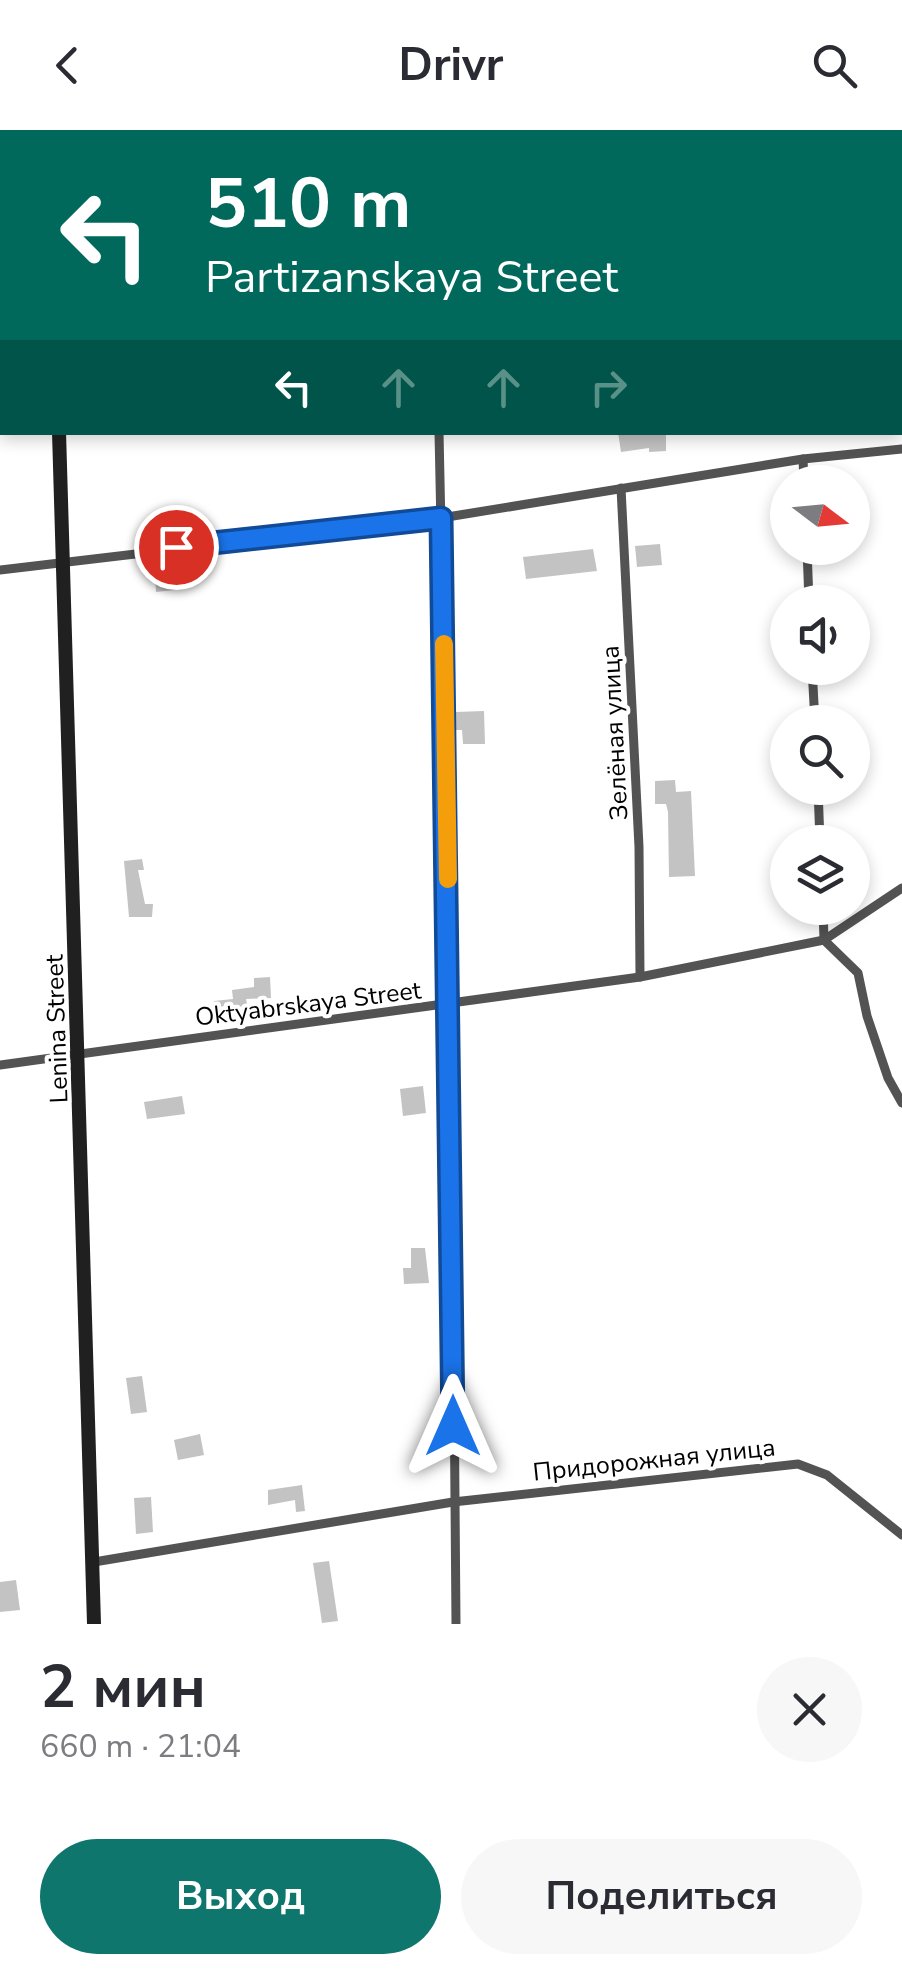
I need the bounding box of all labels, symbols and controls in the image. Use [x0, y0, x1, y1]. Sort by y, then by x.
text: Drivr [399, 35, 503, 96]
icon: back [40, 38, 95, 93]
icon: search [807, 38, 862, 93]
text: 510 m [205, 156, 411, 252]
icon: left [40, 170, 170, 300]
text: Partizanskaya Street [205, 247, 618, 308]
icon: left [266, 360, 321, 415]
icon: ahead [371, 360, 426, 415]
icon: ahead [476, 360, 531, 415]
icon: right [581, 360, 636, 415]
north arrow [770, 465, 870, 565]
map controls [770, 465, 870, 925]
pin [134, 505, 219, 590]
icon: arrive [149, 520, 204, 575]
button: sound [770, 585, 870, 685]
street label: Зелёная улица [593, 645, 637, 821]
button: search [770, 705, 870, 805]
button: layers [770, 825, 870, 925]
street label: Lenina Street [37, 954, 77, 1104]
street label: Oktyabrskaya Street [193, 973, 423, 1035]
position arrow [401, 1374, 505, 1478]
street label: Придорожная улица [531, 1430, 777, 1490]
text: 2 мин [40, 1646, 206, 1728]
button: close [757, 1657, 862, 1762]
text: 660 m · 21:04 [40, 1725, 241, 1768]
button: Выход [40, 1839, 441, 1954]
button: Поделиться [461, 1839, 862, 1954]

